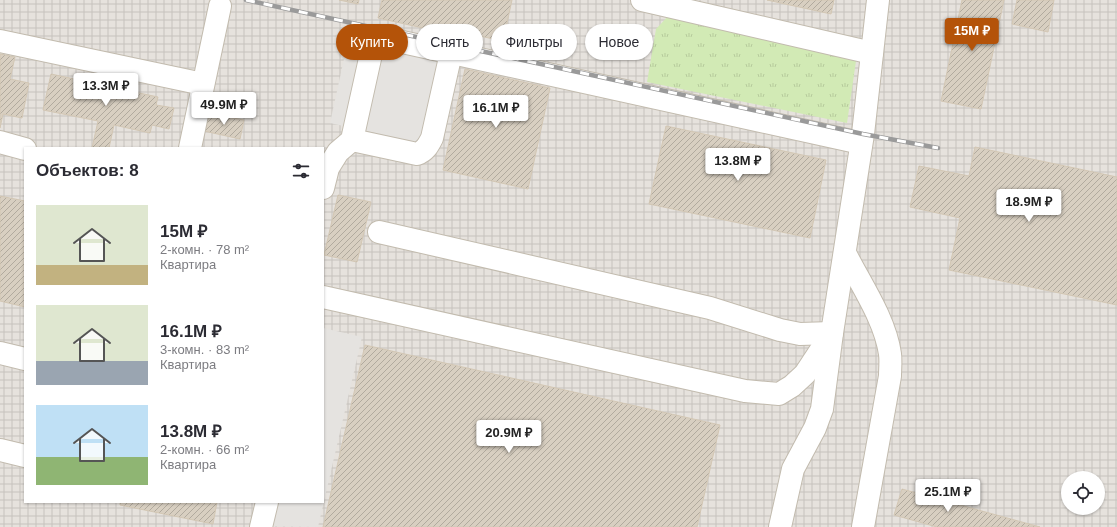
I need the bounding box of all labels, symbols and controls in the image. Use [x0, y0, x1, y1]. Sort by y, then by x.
pin: 15M ₽ [944, 18, 1000, 52]
text: 15M ₽ [954, 23, 990, 38]
chip: Купить [336, 24, 408, 60]
chip: Снять [416, 24, 483, 60]
chip: Фильтры [491, 24, 577, 60]
chip: Новое [585, 24, 653, 60]
pin: 13.3M ₽ [69, 73, 143, 107]
text: 13.3M ₽ [82, 78, 130, 93]
pin: 49.9M ₽ [187, 92, 261, 126]
pin: 16.1M ₽ [459, 95, 533, 129]
text: 49.9M ₽ [200, 97, 248, 112]
text: 16.1M ₽ [472, 100, 520, 115]
pin: 13.8M ₽ [701, 148, 775, 182]
text: 13.8M ₽ [714, 153, 762, 168]
icon: filters [290, 160, 312, 182]
text: Объектов: 8 [36, 161, 139, 180]
pin: 18.9M ₽ [992, 189, 1066, 223]
text: 18.9M ₽ [1005, 194, 1053, 209]
icon: home [68, 221, 116, 269]
text: 15M ₽ [160, 222, 208, 241]
text: 2-комн. · 78 m² [160, 242, 249, 257]
text: Квартира [160, 257, 216, 272]
icon: home [68, 321, 116, 369]
text: 16.1M ₽ [160, 322, 222, 341]
text: 3-комн. · 83 m² [160, 342, 249, 357]
text: Квартира [160, 357, 216, 372]
pin: 20.9M ₽ [472, 420, 546, 454]
icon: home [68, 421, 116, 469]
text: 13.8M ₽ [160, 422, 222, 441]
text: 20.9M ₽ [485, 425, 533, 440]
text: 2-комн. · 66 m² [160, 442, 249, 457]
text: Квартира [160, 457, 216, 472]
map controls [1061, 471, 1105, 515]
button: locate [1061, 471, 1105, 515]
pin: 25.1M ₽ [911, 479, 985, 513]
text: 25.1M ₽ [924, 484, 972, 499]

